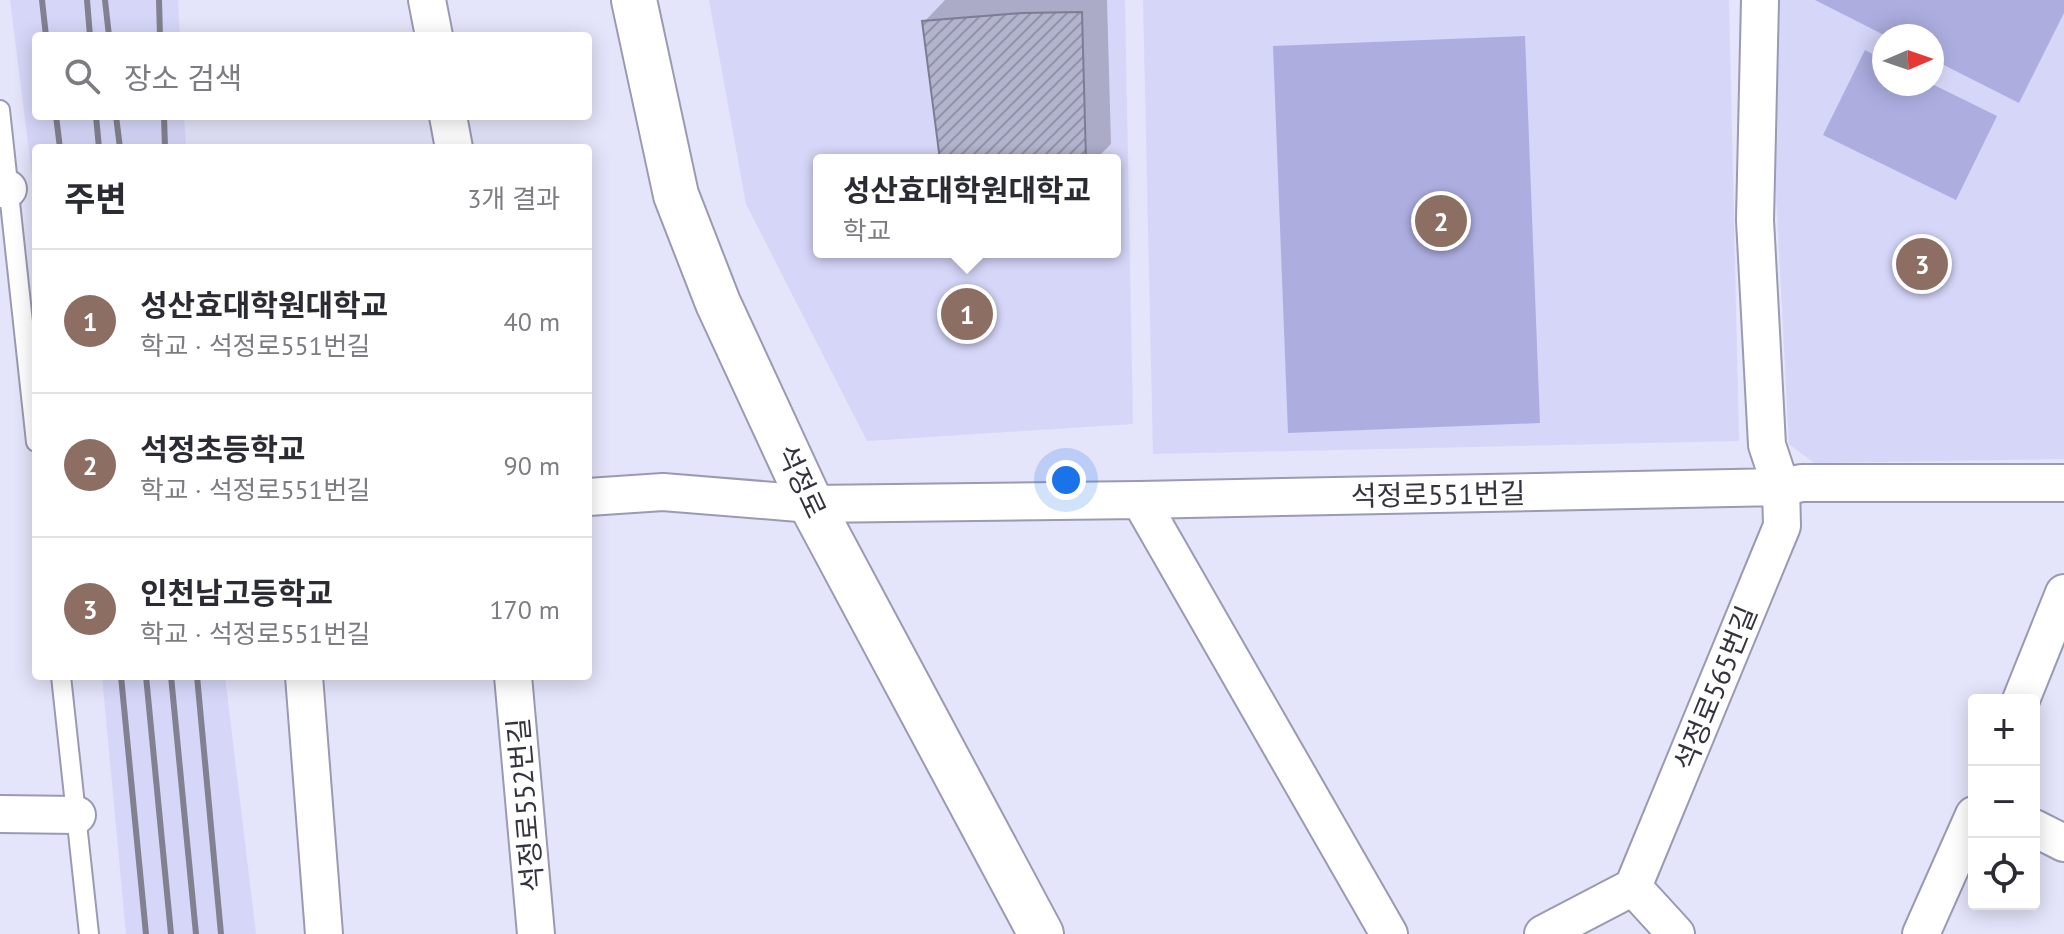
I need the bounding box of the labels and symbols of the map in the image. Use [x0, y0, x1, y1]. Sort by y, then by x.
north arrow [1872, 24, 1944, 96]
pin: 2 [1415, 191, 1467, 251]
pin: 3 [1896, 234, 1948, 294]
pin: 1 [941, 284, 993, 344]
street label: 석정로 [769, 438, 835, 524]
your location [1046, 460, 1086, 500]
street label: 석정로551번길 [1350, 474, 1526, 514]
street label: 석정로565번길 [1665, 600, 1765, 776]
street label: 석정로552번길 [499, 716, 551, 894]

